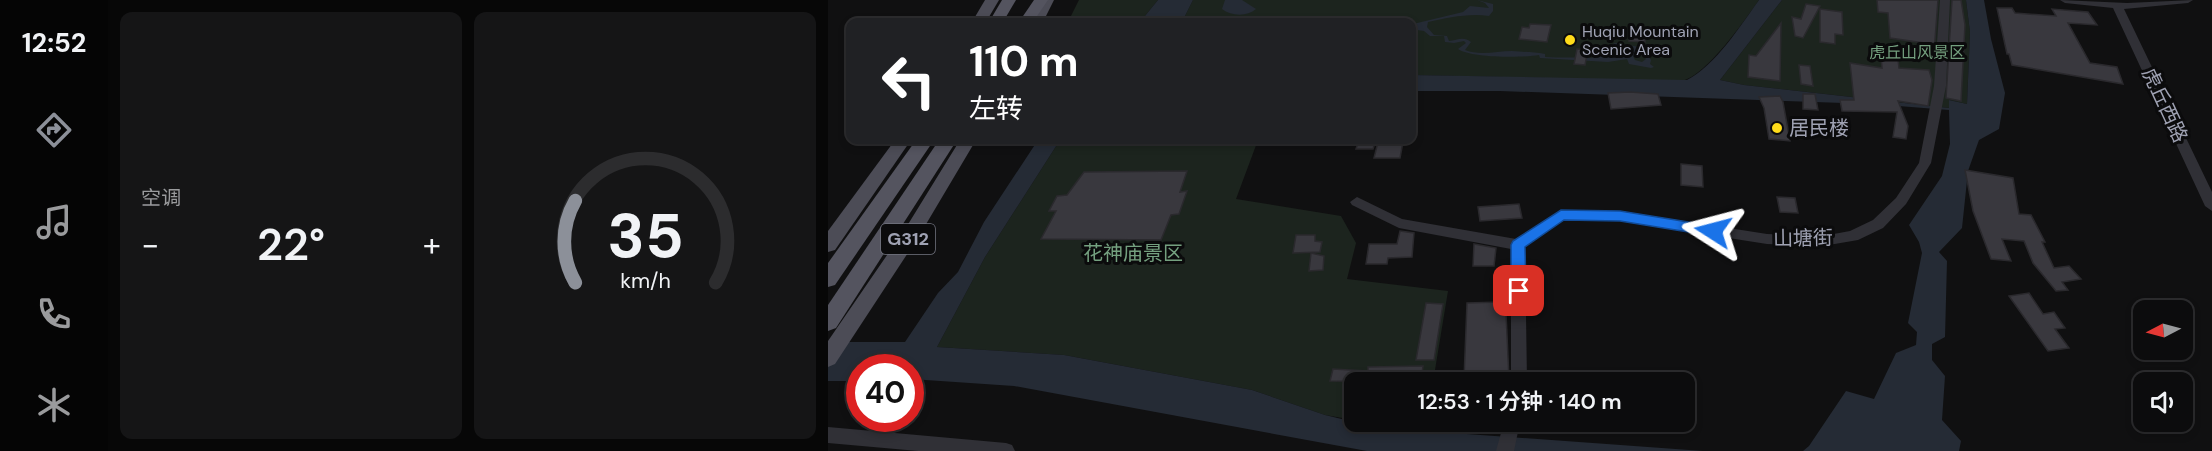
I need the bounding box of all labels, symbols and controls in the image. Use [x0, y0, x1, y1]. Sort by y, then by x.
place label: Huqiu Mountain Scenic Area [1582, 21, 1699, 60]
text: 12:52 [22, 25, 86, 60]
marker: Huqiu Mountain Scenic Area [1563, 33, 1577, 47]
text: 110 m [969, 34, 1079, 89]
icon: left [870, 42, 948, 120]
park label: 虎丘山风景区 [1869, 42, 1965, 63]
street label: 虎丘西路 [2136, 63, 2194, 147]
text: 左转 [969, 91, 1023, 126]
icon: directions [33, 109, 75, 151]
place label: 居民楼 [1789, 115, 1849, 141]
marker: 居民楼 [1770, 121, 1784, 135]
text: 空调 [141, 185, 181, 211]
text: 35 [607, 195, 683, 276]
position arrow [1681, 199, 1745, 263]
icon: music [33, 201, 75, 243]
text: 22° [257, 215, 325, 274]
text: − [141, 223, 159, 266]
text: + [423, 223, 441, 266]
road number: G312 [881, 224, 935, 254]
street label: 山塘街 [1773, 224, 1833, 252]
park label: 花神庙景区 [1083, 240, 1183, 266]
pin [1493, 265, 1544, 316]
text: km/h [620, 267, 670, 295]
icon: arrive [1502, 274, 1535, 307]
icon: phone [33, 293, 75, 335]
north arrow [2133, 300, 2193, 360]
map controls [2133, 300, 2193, 432]
speed limit sign: 40 [846, 354, 924, 432]
button: sound [2133, 372, 2193, 432]
icon: climate [33, 384, 75, 426]
text: 12:53 · 1 分钟 · 140 m [1417, 387, 1622, 416]

